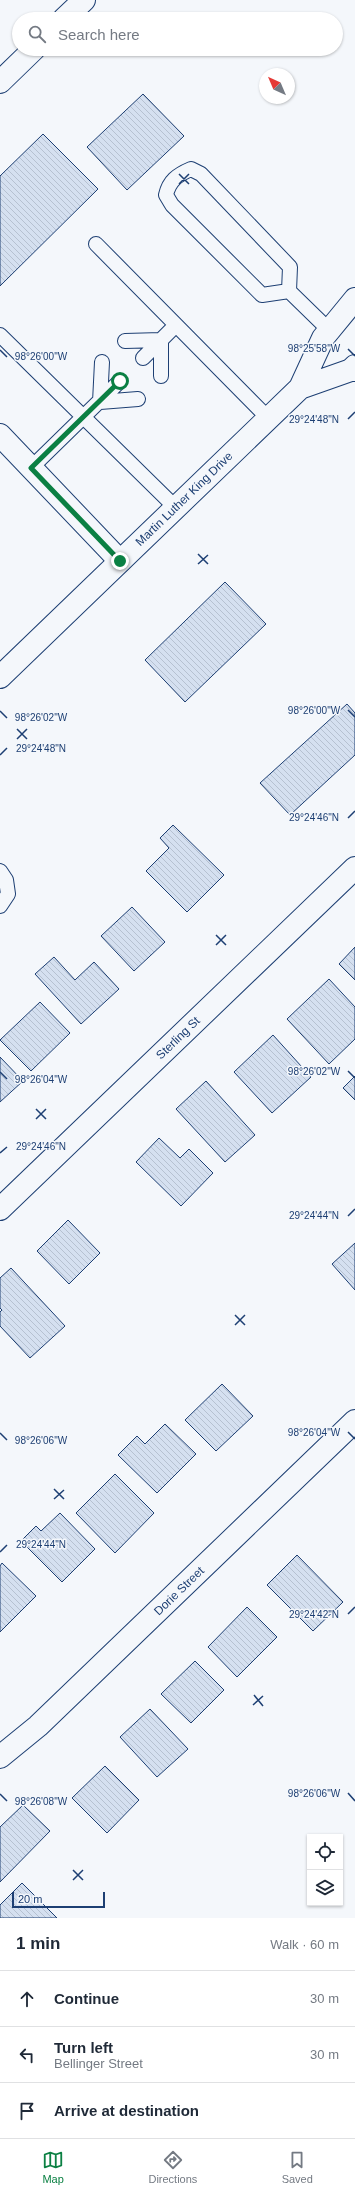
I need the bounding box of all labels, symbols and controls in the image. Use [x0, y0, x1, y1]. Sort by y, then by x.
search box [12, 12, 343, 56]
icon: search [26, 23, 48, 45]
text: Search here [58, 26, 140, 43]
north arrow [259, 68, 295, 104]
text: 98°25'58"W [288, 343, 341, 354]
text: 98°26'00"W [15, 351, 68, 362]
route start [111, 372, 129, 390]
text: 29°24'48"N [289, 414, 339, 425]
street label: Martin Luther King Drive [133, 449, 236, 549]
route end [111, 552, 129, 570]
text: 98°26'00"W [288, 705, 341, 716]
text: 98°26'02"W [15, 712, 68, 723]
text: 29°24'48"N [16, 743, 66, 754]
text: 29°24'46"N [289, 812, 339, 823]
street label: Sterling St [153, 1013, 203, 1062]
text: 98°26'02"W [288, 1066, 341, 1077]
text: 98°26'04"W [15, 1074, 68, 1085]
text: 29°24'46"N [16, 1141, 66, 1152]
text: 29°24'44"N [289, 1210, 339, 1221]
text: 98°26'04"W [288, 1427, 341, 1438]
text: 98°26'06"W [15, 1435, 68, 1446]
text: 29°24'44"N [16, 1539, 66, 1550]
street label: Dorie Street [151, 1563, 207, 1618]
text: 29°24'42"N [289, 1609, 339, 1620]
text: 98°26'06"W [288, 1788, 341, 1799]
text: 98°26'08"W [15, 1796, 68, 1807]
map controls [307, 1834, 343, 1906]
button: locate [307, 1834, 343, 1870]
button: layers [307, 1870, 343, 1906]
scale bar [12, 1890, 105, 1909]
text: 20 m [18, 1893, 42, 1905]
text: 1 min [16, 1934, 60, 1953]
text: Walk · 60 m [270, 1937, 339, 1952]
icon: ahead [16, 1988, 38, 2010]
text: Continue [54, 1990, 119, 2007]
text: 30 m [310, 1991, 339, 2006]
text: Turn left [54, 2039, 113, 2056]
icon: left [16, 2044, 38, 2066]
text: 30 m [310, 2047, 339, 2062]
text: Bellinger Street [54, 2056, 143, 2071]
icon: arrive [16, 2100, 38, 2122]
text: Arrive at destination [54, 2102, 199, 2119]
tab: Map [42, 2149, 64, 2185]
tab: Directions [148, 2149, 197, 2185]
tab: Saved [282, 2149, 313, 2185]

